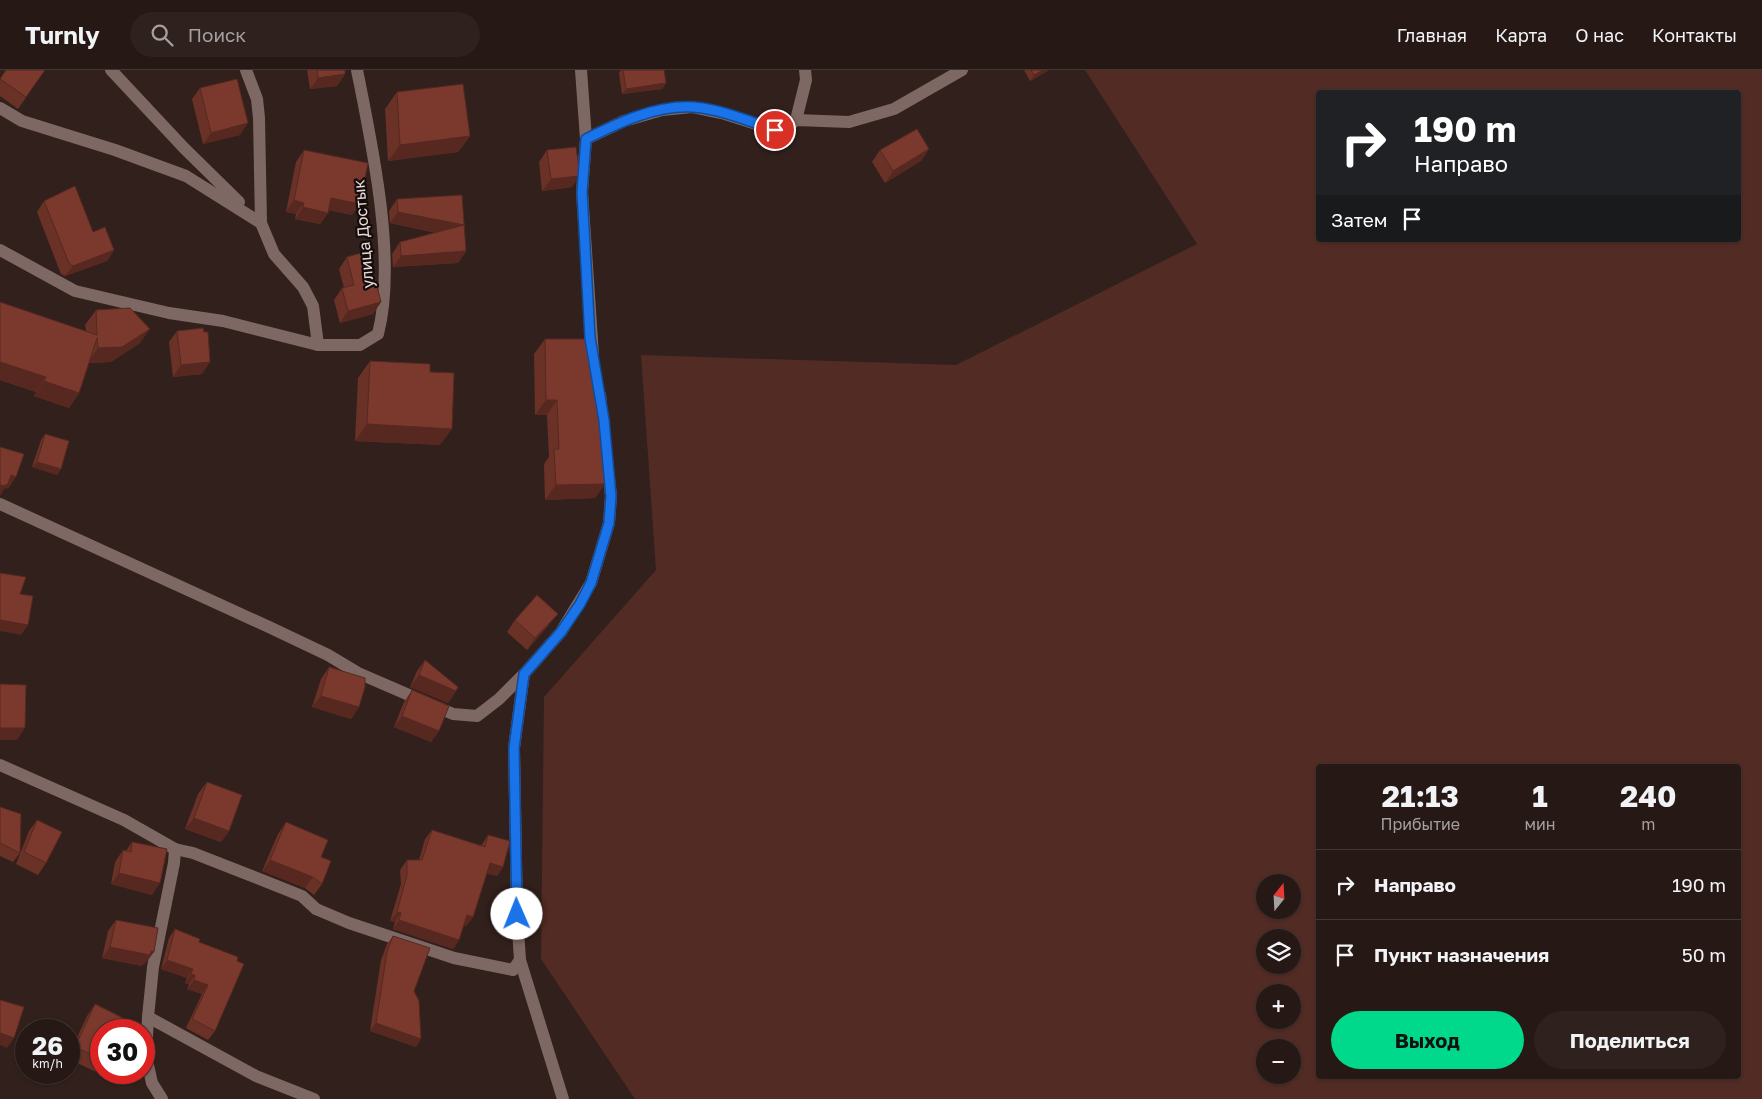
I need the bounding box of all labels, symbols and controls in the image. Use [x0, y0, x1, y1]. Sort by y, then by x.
search box [130, 12, 480, 57]
text: Turnly [25, 20, 100, 49]
icon: search [148, 21, 176, 49]
text: Поиск [188, 23, 246, 46]
text: Главная [1397, 24, 1467, 46]
text: Карта [1495, 24, 1547, 46]
text: О нас [1575, 24, 1624, 46]
text: Контакты [1652, 24, 1737, 46]
text: 190 m [1414, 108, 1516, 150]
pin [754, 109, 796, 151]
icon: right [1331, 110, 1396, 175]
icon: arrive [761, 116, 789, 144]
text: Направо [1414, 150, 1508, 177]
street label: улица Достык [348, 179, 378, 289]
icon: arrive [1398, 205, 1426, 233]
text: Затем [1331, 208, 1388, 231]
text: 21:13 [1382, 778, 1459, 814]
text: 1 [1532, 778, 1548, 814]
text: 240 [1620, 778, 1677, 814]
text: Прибытие [1380, 814, 1460, 834]
text: мин [1525, 814, 1556, 834]
text: m [1641, 814, 1655, 834]
icon: right [1331, 871, 1359, 899]
text: Направо [1374, 873, 1456, 896]
text: 190 m [1672, 873, 1726, 896]
north arrow [1256, 874, 1301, 919]
map controls [1256, 874, 1301, 1084]
position arrow [490, 887, 542, 939]
button: layers [1256, 929, 1301, 974]
icon: arrive [1331, 941, 1359, 969]
text: Пункт назначения [1374, 943, 1549, 966]
text: 50 m [1682, 943, 1726, 966]
button: + [1256, 984, 1301, 1029]
button: Выход [1331, 1011, 1524, 1069]
button: Поделиться [1534, 1011, 1726, 1069]
speed limit sign: 30 [90, 1019, 155, 1084]
text: 26 [32, 1030, 63, 1061]
button: − [1256, 1039, 1301, 1084]
text: km/h [32, 1056, 63, 1071]

